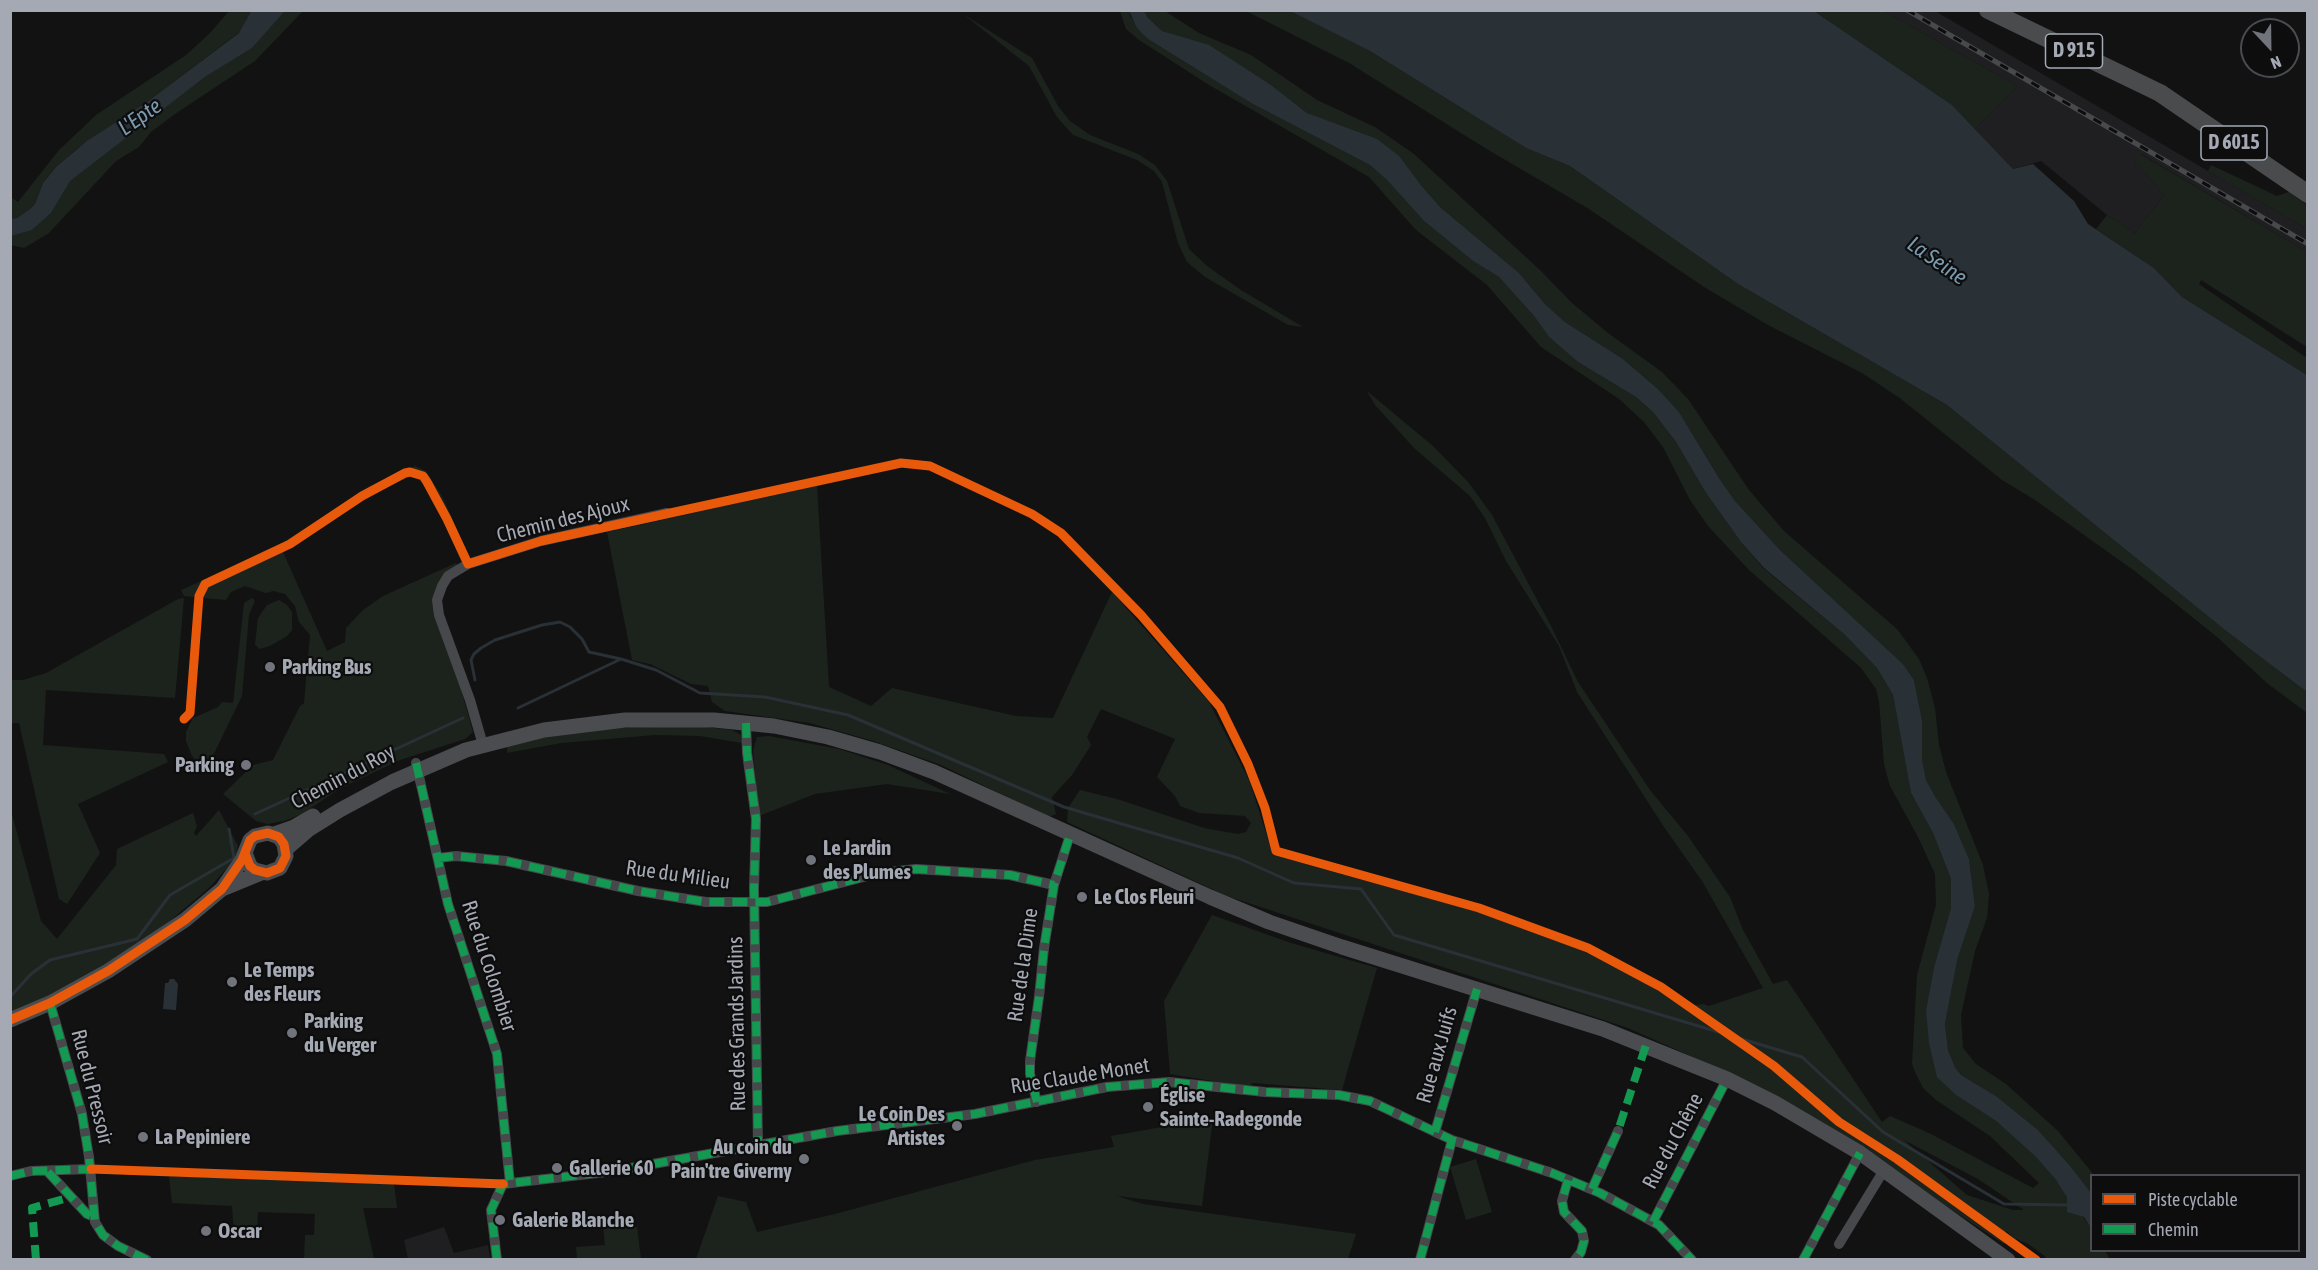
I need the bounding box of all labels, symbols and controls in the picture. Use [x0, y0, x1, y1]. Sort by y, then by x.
north arrow [2240, 18, 2300, 78]
road number: D 915 [2046, 34, 2102, 68]
text: N [2268, 53, 2284, 73]
water label: L'Epte [113, 93, 167, 141]
road number: D 6015 [2201, 126, 2267, 160]
water label: La Seine [1902, 231, 1972, 291]
street label: Chemin des Ajoux [494, 491, 632, 549]
place label: Parking Bus [282, 654, 371, 680]
marker: Parking Bus [263, 660, 277, 674]
street label: Chemin du Roy [287, 739, 399, 815]
place label: Parking [175, 752, 234, 778]
marker: Parking [239, 758, 253, 772]
place label: Le Jardin des Plumes [823, 835, 911, 885]
marker: Le Jardin des Plumes [804, 853, 818, 867]
street label: Rue du Milieu [624, 855, 732, 895]
place label: Le Clos Fleuri [1094, 884, 1194, 910]
marker: Le Clos Fleuri [1075, 890, 1089, 904]
street label: Rue du Colombier [456, 897, 522, 1035]
street label: Rue de la Dime [1003, 906, 1043, 1024]
street label: Rue des Grands Jardins [723, 936, 751, 1112]
place label: Le Temps des Fleurs [244, 957, 321, 1007]
marker: Le Temps des Fleurs [225, 975, 239, 989]
street label: Rue aux Juifs [1411, 1004, 1463, 1106]
place label: Parking du Verger [304, 1008, 376, 1058]
marker: Parking du Verger [285, 1026, 299, 1040]
street label: Rue du Pressoir [66, 1027, 118, 1147]
street label: Rue Claude Monet [1009, 1053, 1151, 1099]
place label: Église Sainte-Radegonde [1160, 1082, 1302, 1132]
street label: Rue du Chêne [1637, 1089, 1709, 1193]
marker: Église Sainte-Radegonde [1141, 1100, 1155, 1114]
place label: Le Coin Des Artistes [859, 1101, 945, 1151]
marker: Le Coin Des Artistes [950, 1119, 964, 1133]
place label: La Pepiniere [155, 1124, 250, 1150]
marker: La Pepiniere [136, 1130, 150, 1144]
place label: Au coin du Pain'tre Giverny [671, 1134, 792, 1184]
marker: Au coin du Pain'tre Giverny [797, 1152, 811, 1166]
place label: Gallerie 60 [569, 1155, 654, 1181]
marker: Gallerie 60 [550, 1161, 564, 1175]
legend [2090, 1174, 2300, 1252]
text: Piste cyclable [2148, 1189, 2238, 1210]
place label: Galerie Blanche [512, 1207, 634, 1233]
marker: Galerie Blanche [493, 1213, 507, 1227]
place label: Oscar [218, 1218, 261, 1244]
text: Chemin [2148, 1219, 2199, 1240]
marker: Oscar [199, 1224, 213, 1238]

